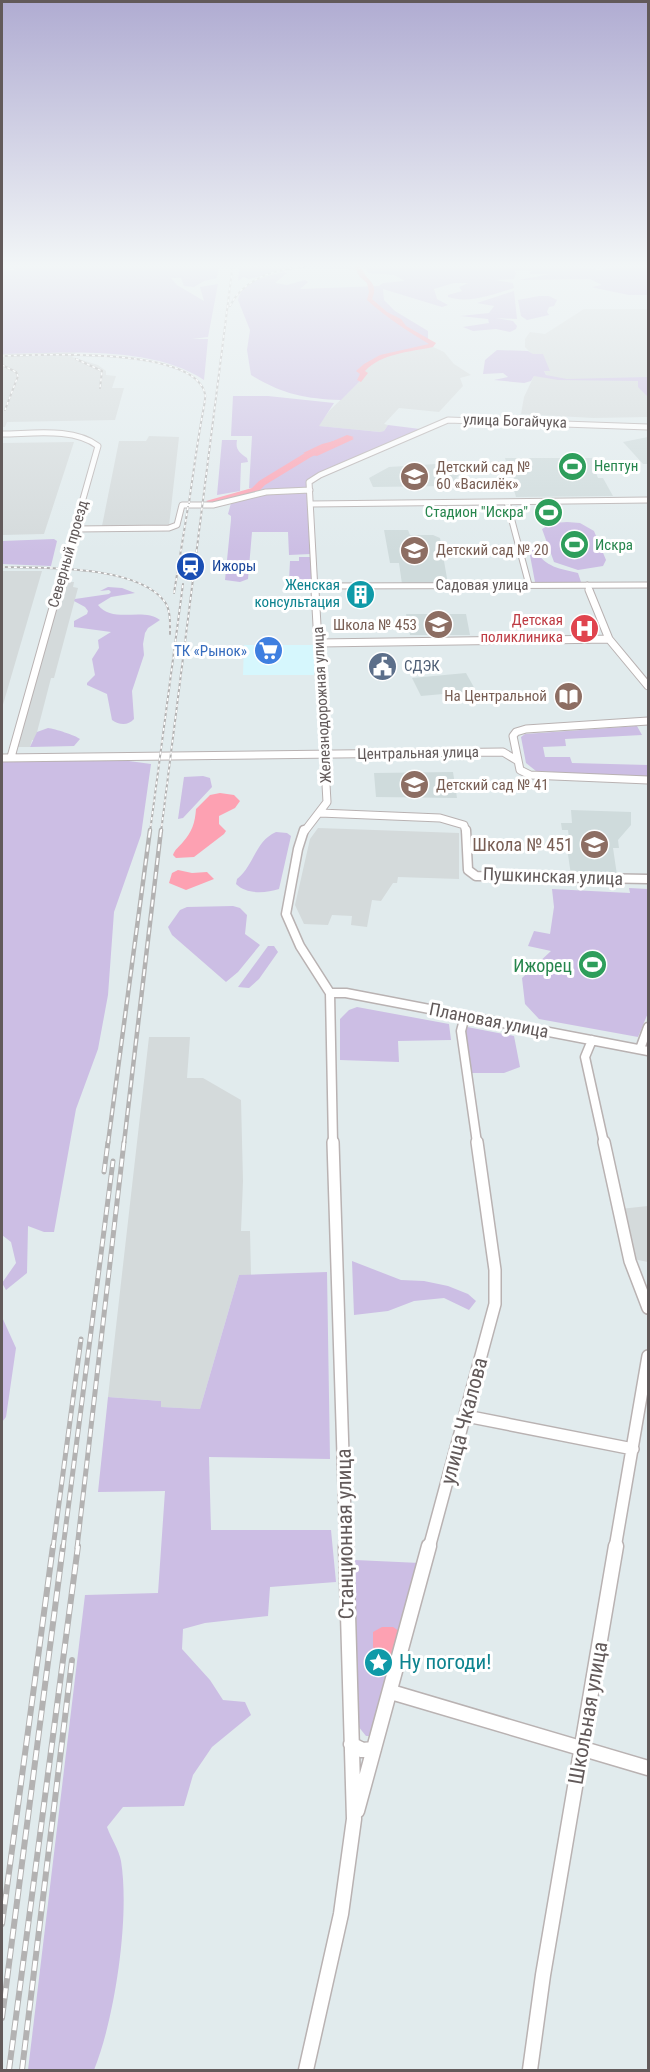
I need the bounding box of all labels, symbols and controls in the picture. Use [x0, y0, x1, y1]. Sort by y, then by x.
street label: улица Богайчука [463, 410, 567, 432]
sports icon: Нептун [557, 450, 589, 482]
place label: Нептун [594, 457, 638, 475]
place label: Детский сад № 60 «Василёк» [436, 458, 530, 493]
school or university icon: Детский сад № 60 «Василёк» [399, 460, 431, 492]
sports icon: Стадион "Искра" [533, 496, 565, 528]
street label: Северный проезд [44, 498, 92, 610]
place label: Стадион "Искра" [425, 503, 528, 521]
sports icon: Искра [558, 529, 590, 561]
school or university icon: Детский сад № 20 [399, 534, 431, 566]
place label: Искра [595, 536, 633, 554]
place label: Детский сад № 20 [436, 541, 549, 559]
station icon: Ижоры [175, 550, 207, 582]
place label: Ижоры [212, 557, 256, 575]
place label: Женская консультация [254, 576, 340, 611]
street label: Садовая улица [436, 576, 528, 594]
building icon: Женская консультация [345, 578, 377, 610]
school or university icon: Школа № 453 [422, 609, 454, 641]
place label: Детская поликлиника [480, 611, 563, 646]
hospital icon: Детская поликлиника [568, 613, 600, 645]
place label: Школа № 453 [333, 616, 417, 634]
street label: Железнодорожная улица [309, 626, 335, 784]
supermarket icon: ТК «Рынок» [252, 635, 284, 667]
place label: ТК «Рынок» [174, 642, 247, 660]
public building icon: СДЭК [367, 650, 399, 682]
place label: СДЭК [404, 657, 440, 675]
library icon: На Центральной [552, 680, 584, 712]
place label: На Центральной [444, 687, 547, 705]
street label: Центральная улица [357, 743, 479, 763]
school or university icon: Детский сад № 41 [399, 769, 431, 801]
place label: Детский сад № 41 [436, 776, 549, 794]
school or university icon: Школа № 451 [578, 828, 610, 860]
place label: Школа № 451 [472, 834, 573, 855]
street label: Пушкинская улица [483, 863, 623, 889]
sports icon: Ижорец [577, 949, 609, 981]
place label: Ижорец [513, 955, 572, 976]
street label: Плановая улица [428, 998, 550, 1042]
street label: улица Чкалова [436, 1355, 492, 1487]
street label: Станционная улица [332, 1448, 358, 1620]
street label: Школьная улица [564, 1640, 612, 1786]
place icon: Ну погоди! [362, 1646, 394, 1678]
place label: Ну погоди! [399, 1650, 491, 1674]

